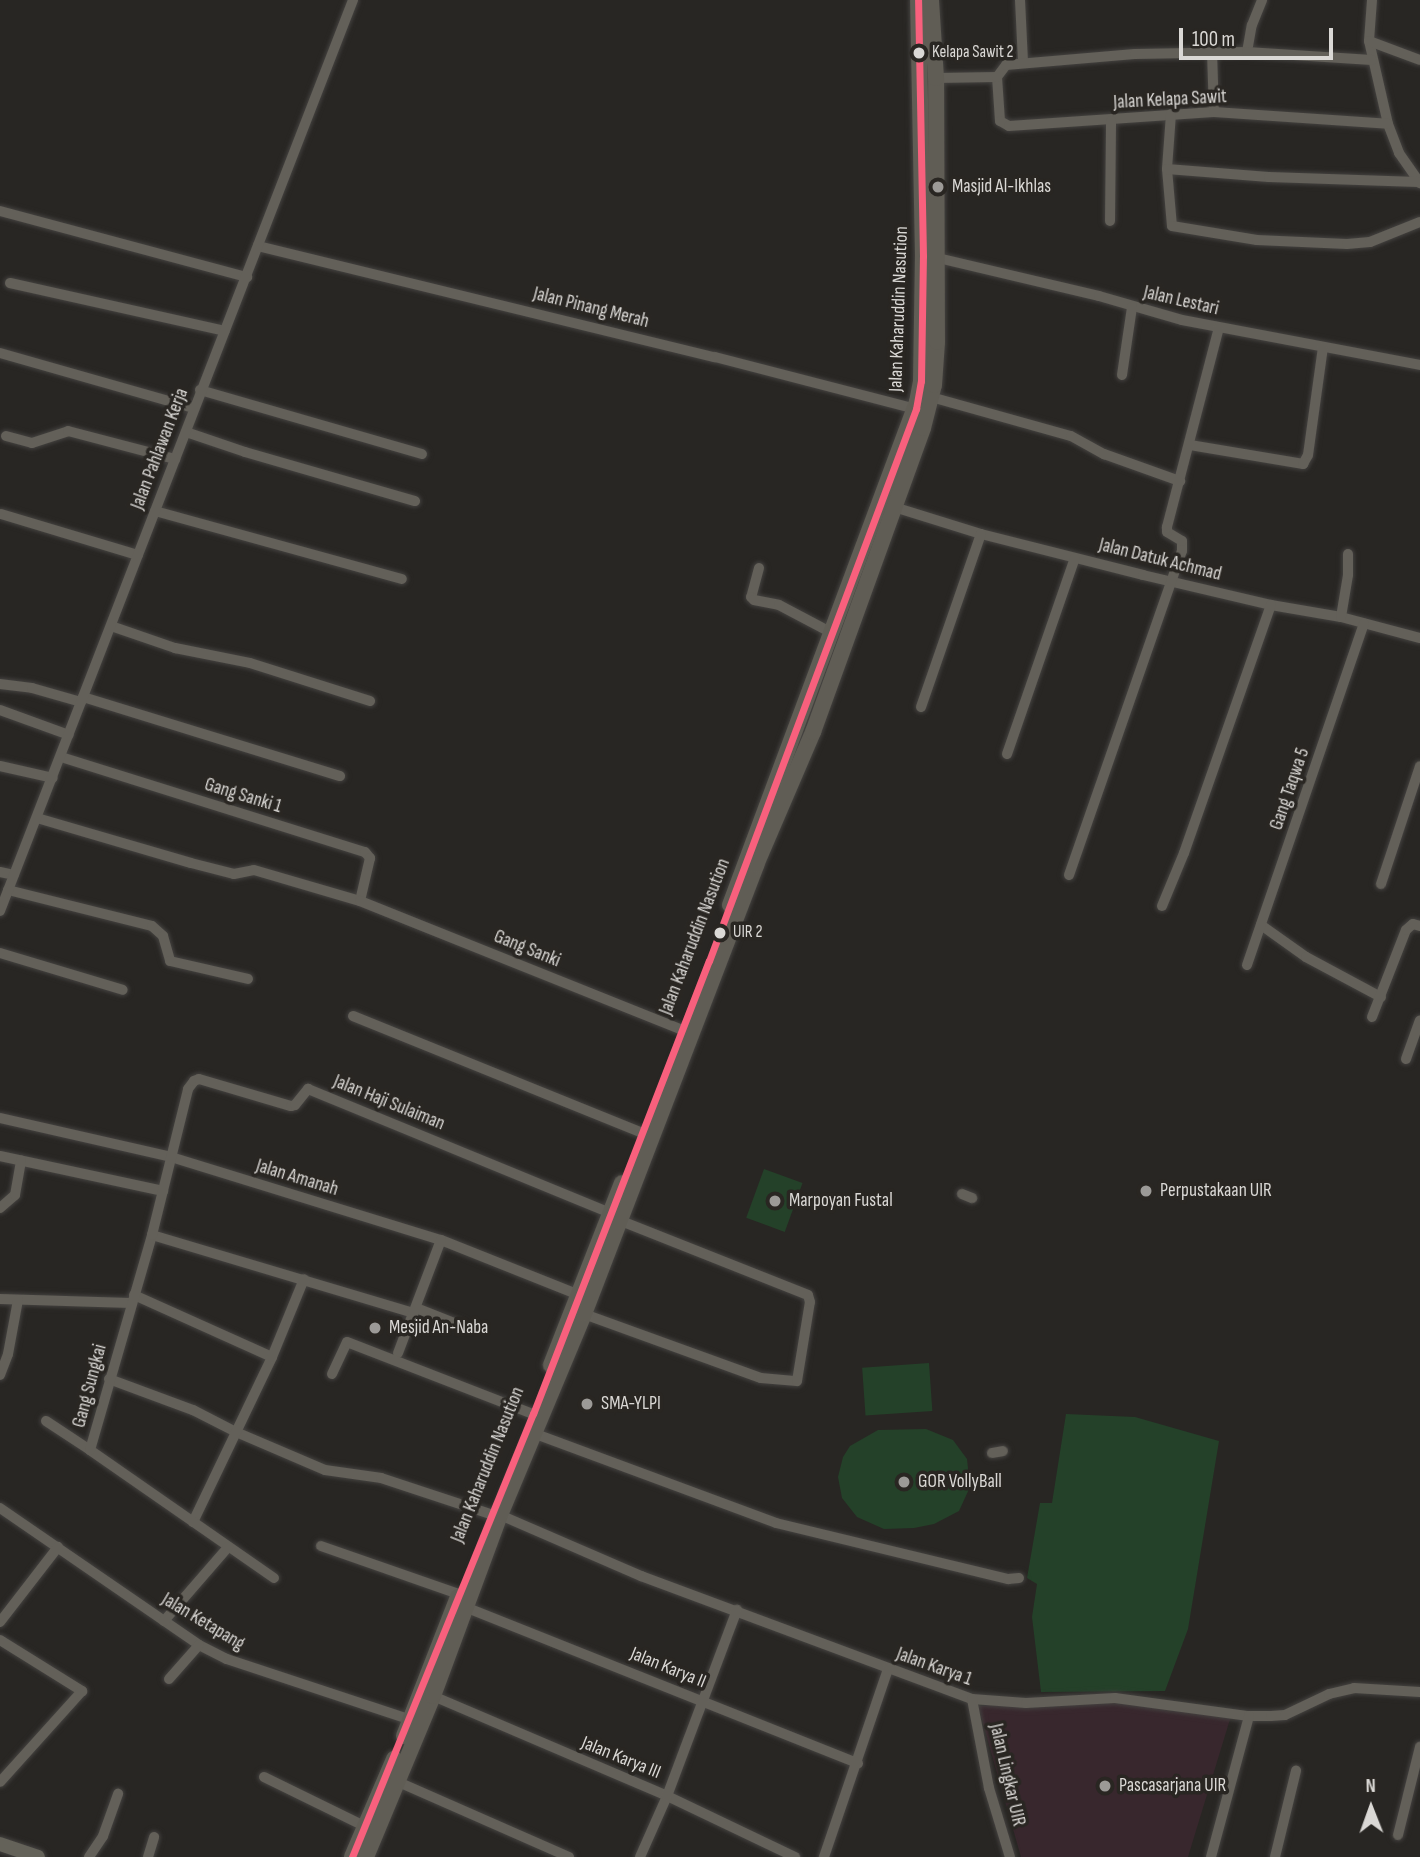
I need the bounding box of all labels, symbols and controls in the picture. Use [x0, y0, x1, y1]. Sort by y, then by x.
scale bar [1182, 14, 1336, 58]
text: 100 m [1192, 27, 1235, 52]
place label: Kelapa Sawit 2 [932, 43, 1014, 63]
marker: Kelapa Sawit 2 [912, 46, 926, 60]
street label: Jalan Kelapa Sawit [1113, 86, 1227, 114]
place label: Masjid Al-Ikhlas [952, 176, 1051, 198]
marker: Masjid Al-Ikhlas [930, 179, 946, 195]
street label: Jalan Kaharuddin Nasution [885, 226, 913, 392]
street label: Jalan Lestari [1141, 281, 1221, 321]
street label: Jalan Pinang Merah [531, 283, 651, 333]
street label: Jalan Pahlawan Kerja [126, 385, 194, 513]
street label: Jalan Datuk Achmad [1096, 534, 1224, 586]
street label: Gang Taqwa 5 [1265, 745, 1315, 833]
street label: Gang Sanki 1 [202, 773, 284, 819]
street label: Jalan Kaharuddin Nasution [655, 856, 735, 1018]
place label: UIR 2 [733, 923, 762, 943]
street label: Gang Sanki [490, 925, 564, 973]
marker: UIR 2 [713, 926, 727, 940]
street label: Jalan Haji Sulaiman [330, 1070, 448, 1136]
street label: Jalan Amanah [253, 1155, 341, 1201]
place label: Perpustakaan UIR [1160, 1180, 1272, 1202]
marker: Perpustakaan UIR [1138, 1183, 1154, 1199]
place label: Marpoyan Fustal [789, 1190, 893, 1212]
marker: Marpoyan Fustal [767, 1193, 783, 1209]
place label: Mesjid An-Naba [389, 1317, 488, 1339]
marker: Mesjid An-Naba [367, 1320, 383, 1336]
street label: Gang Sungkai [68, 1342, 112, 1430]
street label: Jalan Kaharuddin Nasution [446, 1384, 530, 1546]
place label: SMA-YLPI [601, 1393, 661, 1415]
marker: SMA-YLPI [579, 1396, 595, 1412]
place label: GOR VollyBall [918, 1471, 1002, 1493]
marker: GOR VollyBall [896, 1474, 912, 1490]
street label: Jalan Ketapang [157, 1588, 249, 1656]
street label: Jalan Karya II [627, 1643, 709, 1693]
street label: Jalan Karya 1 [893, 1643, 975, 1691]
street label: Jalan Lingkar UIR [984, 1721, 1030, 1829]
street label: Jalan Karya III [578, 1732, 664, 1784]
north arrow [1336, 1773, 1406, 1843]
place label: Pascasarjana UIR [1119, 1775, 1226, 1797]
text: N [1365, 1775, 1376, 1798]
marker: Pascasarjana UIR [1097, 1778, 1113, 1794]

